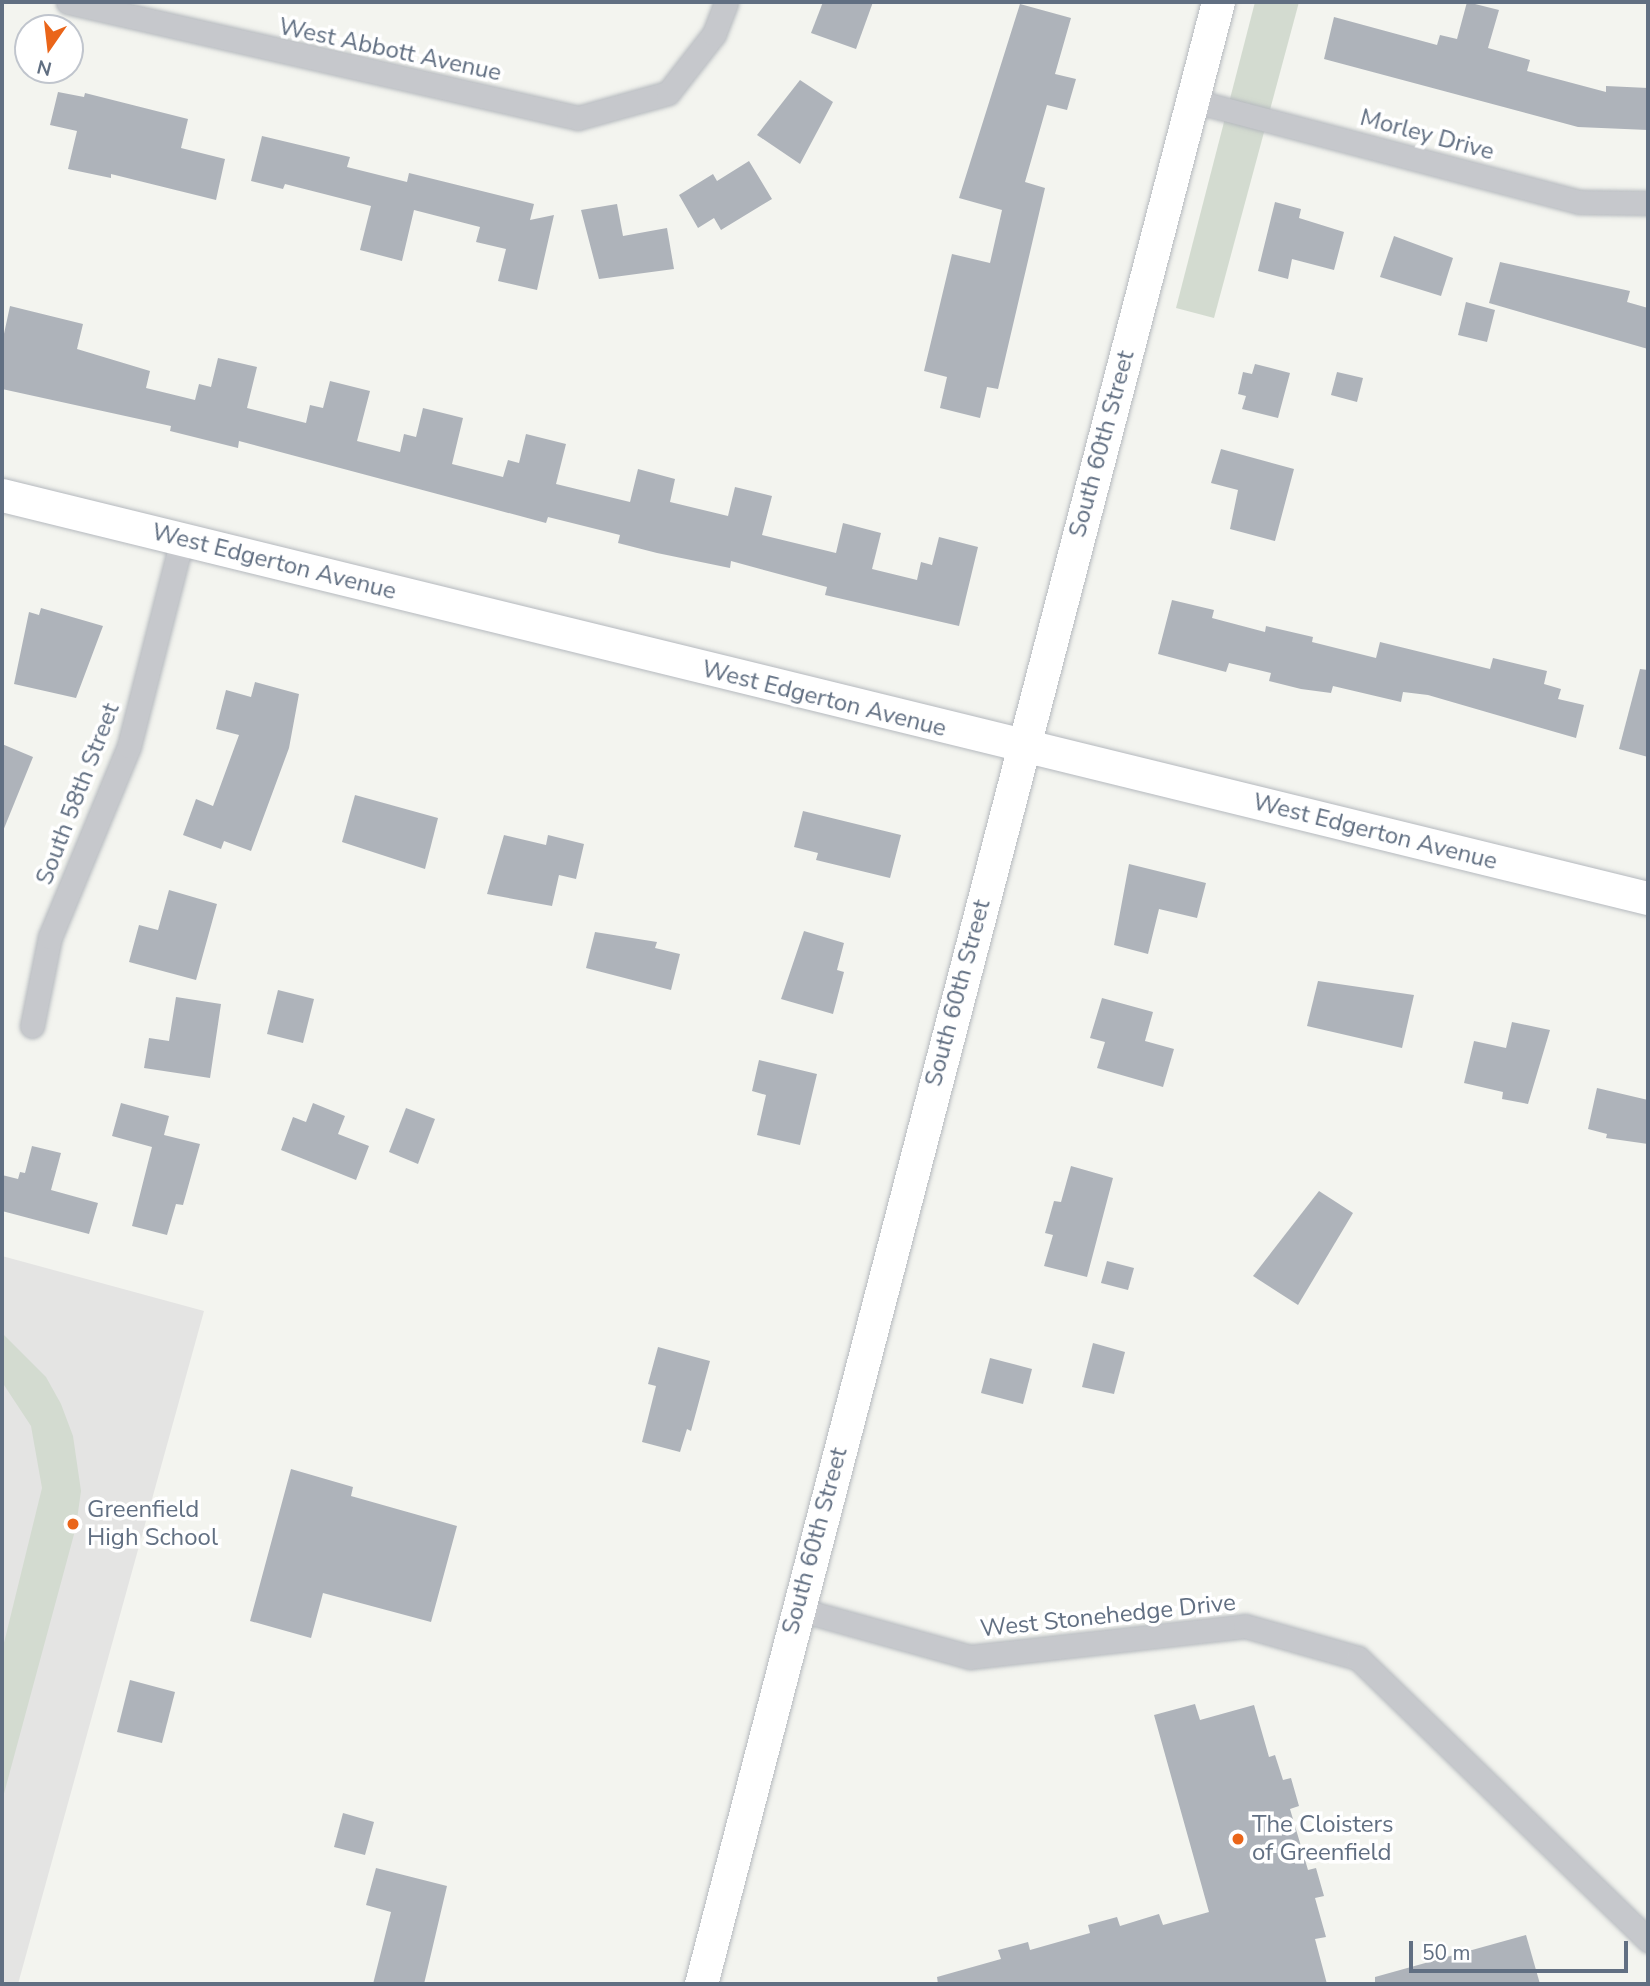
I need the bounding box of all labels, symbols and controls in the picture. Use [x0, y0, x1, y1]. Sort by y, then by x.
street label: West Abbott Avenue [276, 12, 504, 88]
north arrow [14, 14, 84, 84]
text: N [34, 53, 54, 82]
street label: Morley Drive [1357, 103, 1497, 167]
street label: South 60th Street [1063, 347, 1141, 541]
street label: West Edgerton Avenue [149, 518, 399, 606]
street label: West Edgerton Avenue [699, 655, 949, 743]
street label: South 58th Street [30, 699, 126, 889]
street label: West Edgerton Avenue [1250, 788, 1500, 876]
street label: South 60th Street [919, 896, 997, 1090]
street label: South 60th Street [776, 1444, 854, 1638]
place label: Greenfield High School [87, 1496, 218, 1552]
marker: Greenfield High School [65, 1516, 81, 1532]
street label: West Stonehedge Drive [979, 1588, 1237, 1644]
place label: The Cloisters of Greenfield [1252, 1811, 1394, 1867]
marker: The Cloisters of Greenfield [1230, 1831, 1246, 1847]
scale bar [1412, 1926, 1631, 1970]
text: 50 m [1422, 1939, 1471, 1967]

